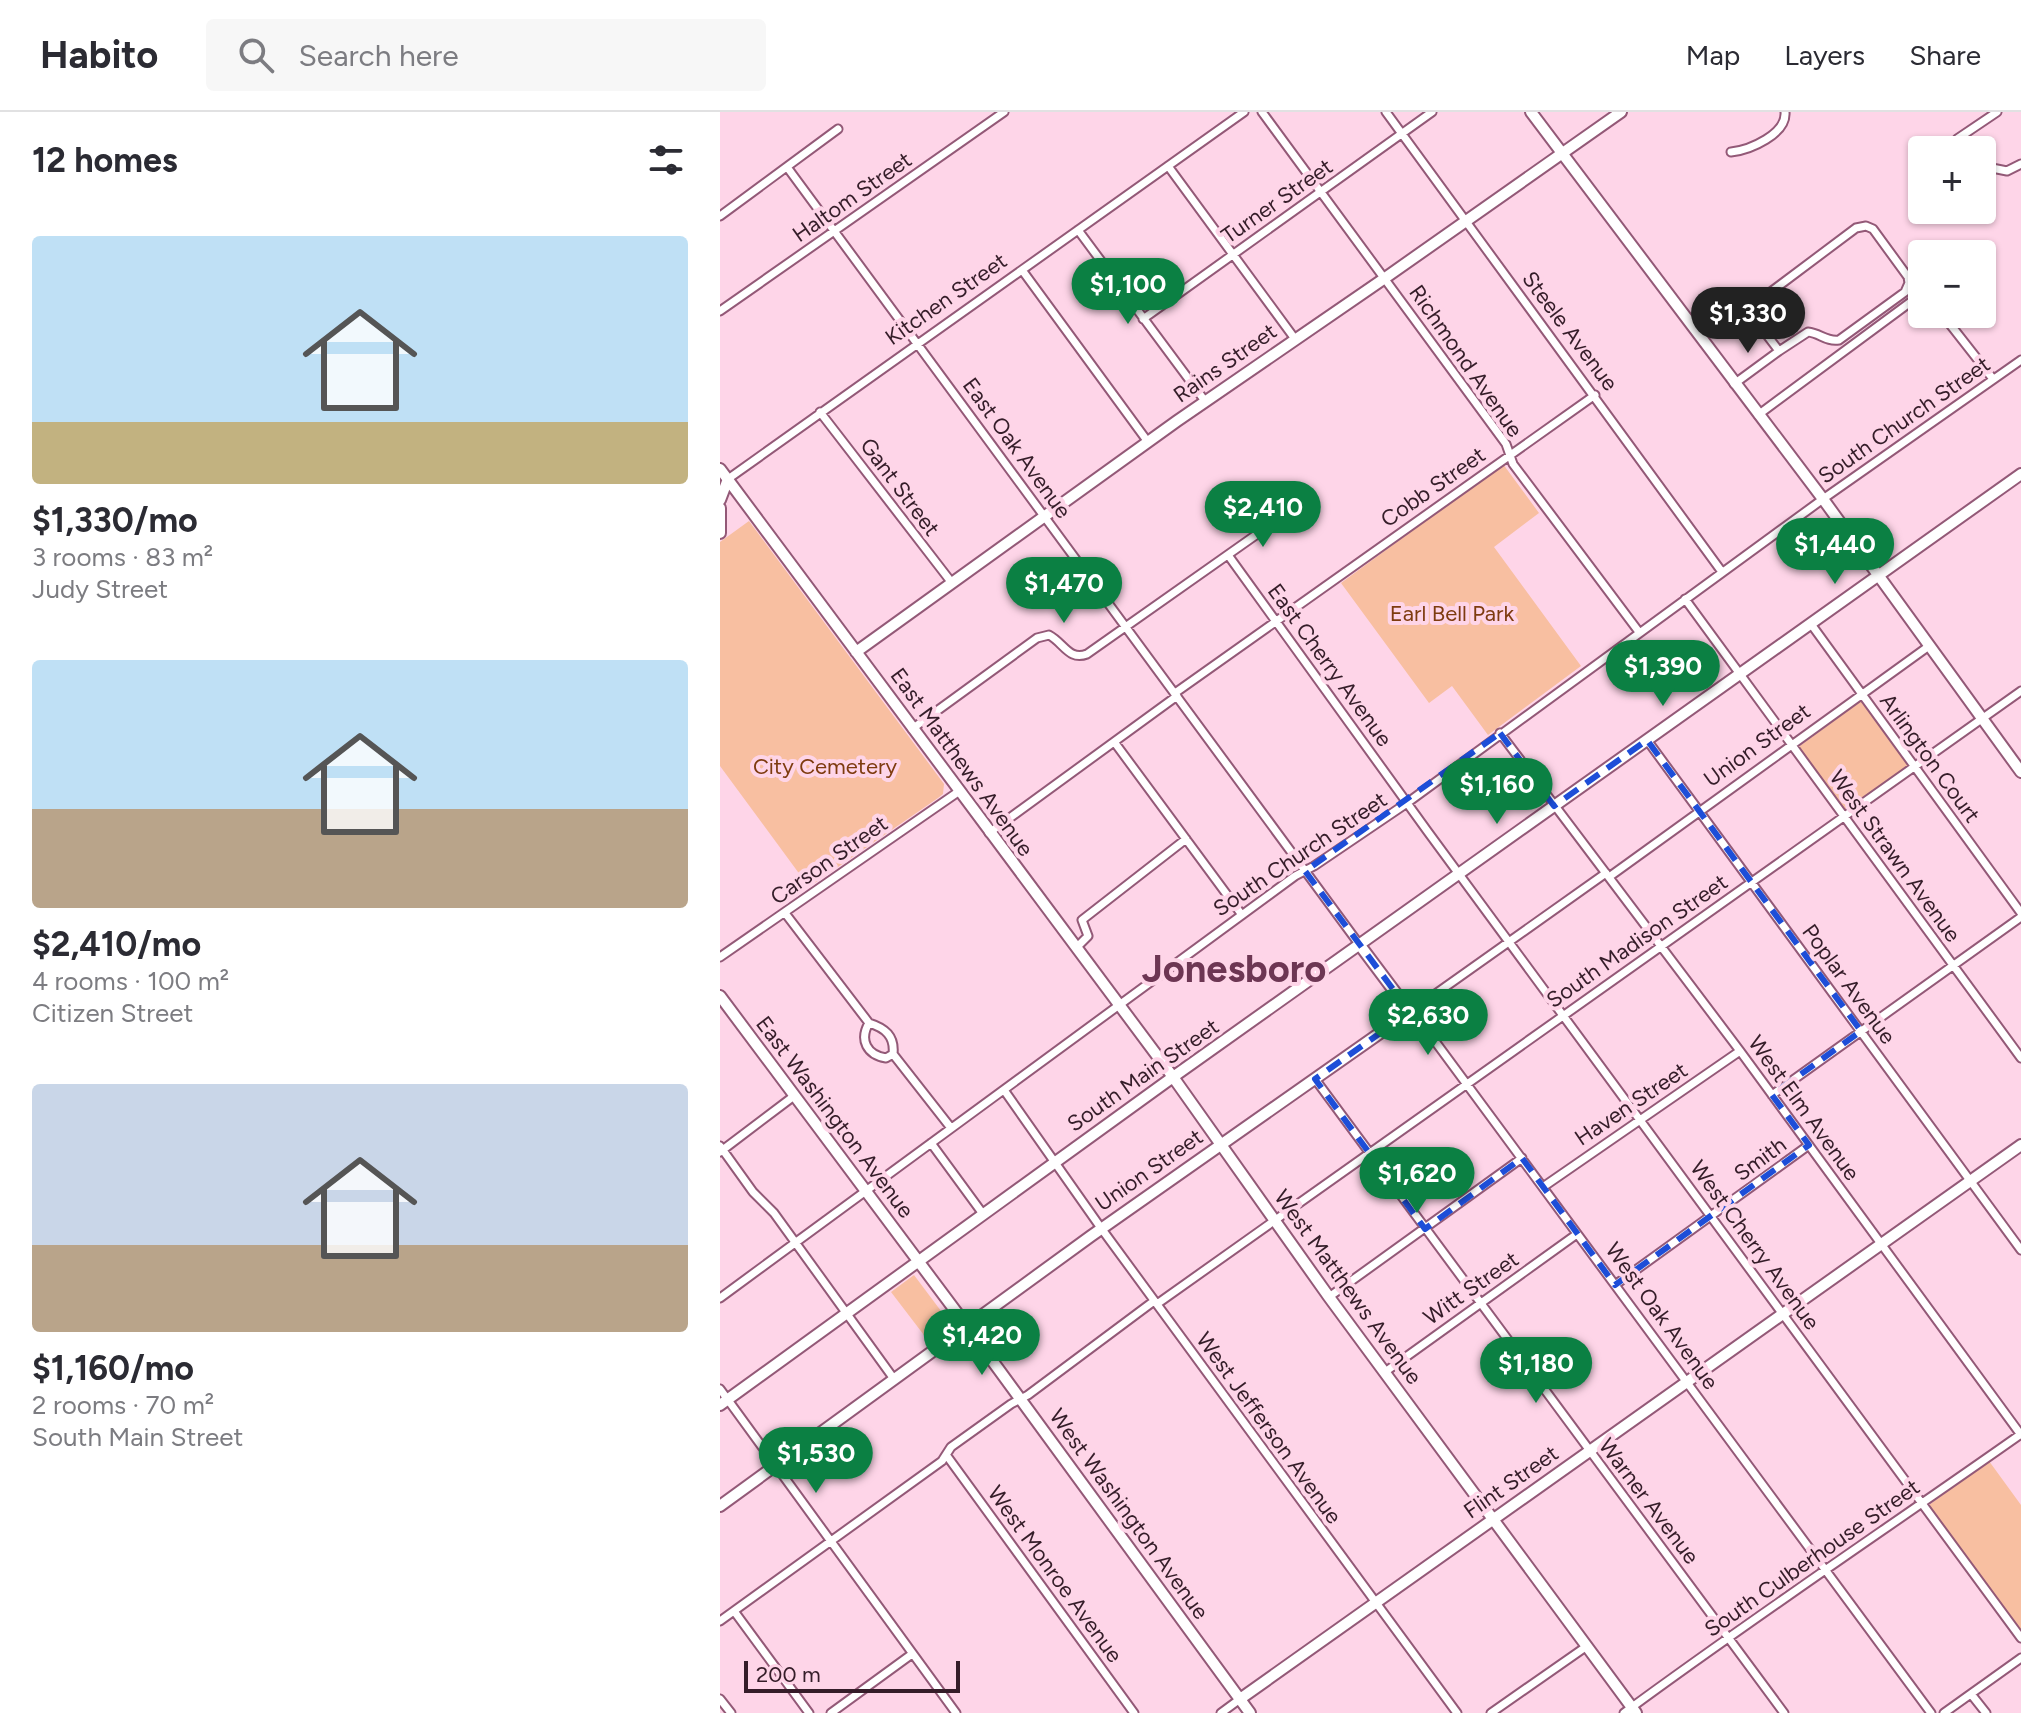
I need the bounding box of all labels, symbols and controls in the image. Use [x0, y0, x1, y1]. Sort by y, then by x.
search box [206, 19, 766, 91]
text: Habito [40, 32, 158, 78]
icon: search [234, 33, 278, 77]
text: Search here [298, 37, 459, 74]
text: Map [1686, 38, 1740, 72]
text: Layers [1784, 38, 1865, 72]
text: Share [1909, 38, 1981, 72]
map controls [1908, 136, 1996, 328]
button: + [1908, 136, 1996, 224]
icon: filters [644, 138, 688, 182]
text: 12 homes [32, 140, 178, 181]
street label: Haltom Street [787, 146, 917, 248]
street label: Turner Street [1216, 153, 1338, 249]
button: − [1908, 240, 1996, 328]
street label: Kitchen Street [880, 247, 1012, 351]
pin: $1,100 [1063, 258, 1193, 326]
street label: Steele Avenue [1516, 266, 1624, 396]
text: $1,100 [1090, 268, 1166, 300]
street label: Richmond Avenue [1403, 280, 1529, 442]
pin: $1,330 [1683, 287, 1813, 355]
icon: home [288, 288, 432, 432]
text: $1,330 [1709, 297, 1787, 329]
street label: Rains Street [1168, 318, 1282, 408]
street label: South Church Street [1813, 351, 1995, 489]
street label: East Oak Avenue [957, 372, 1077, 524]
street label: Gant Street [854, 433, 946, 541]
street label: Cobb Street [1376, 441, 1490, 533]
pin: $2,410 [1198, 481, 1328, 549]
text: $2,410 [1223, 491, 1303, 523]
text: $1,330/mo [32, 500, 198, 541]
pin: $1,440 [1770, 518, 1900, 586]
text: $1,440 [1794, 528, 1876, 560]
text: 3 rooms · 83 m² [32, 541, 213, 573]
pin: $1,470 [999, 557, 1129, 625]
text: $1,470 [1024, 567, 1104, 599]
text: Judy Street [32, 573, 168, 605]
street label: East Cherry Avenue [1262, 578, 1398, 752]
park label: Earl Bell Park [1390, 600, 1515, 627]
pin: $1,390 [1598, 640, 1728, 708]
text: $1,390 [1624, 650, 1702, 682]
street label: East Matthews Avenue [885, 663, 1039, 861]
street label: Arlington Court [1874, 688, 1986, 828]
street label: Union Street [1698, 697, 1816, 793]
icon: home [288, 712, 432, 856]
park label: City Cemetery [753, 753, 898, 780]
pin: $1,160 [1432, 758, 1562, 826]
street label: West Strawn Avenue [1824, 765, 1966, 947]
text: $1,160 [1460, 768, 1534, 800]
street label: South Church Street [1208, 786, 1392, 922]
street label: Carson Street [765, 810, 893, 910]
street label: South Madison Street [1541, 868, 1733, 1014]
street label: Poplar Avenue [1796, 919, 1902, 1049]
text: $2,410/mo [32, 924, 201, 965]
district label: Jonesboro [1142, 946, 1326, 992]
text: 4 rooms · 100 m² [32, 965, 229, 997]
pin: $2,630 [1363, 989, 1493, 1057]
text: Citizen Street [32, 997, 193, 1029]
text: $2,630 [1387, 999, 1469, 1031]
street label: East Washington Avenue [750, 1011, 920, 1223]
street label: South Main Street [1062, 1013, 1224, 1137]
street label: West Elm Avenue [1742, 1030, 1866, 1186]
street label: Haven Street [1570, 1056, 1692, 1152]
street label: Union Street [1090, 1123, 1208, 1217]
street label: Smith [1729, 1131, 1791, 1187]
icon: home [288, 1136, 432, 1280]
pin: $1,620 [1352, 1147, 1482, 1215]
street label: West Cherry Avenue [1685, 1155, 1825, 1335]
text: $1,620 [1377, 1157, 1457, 1189]
street label: West Matthews Avenue [1268, 1184, 1428, 1390]
street label: West Oak Avenue [1600, 1237, 1724, 1395]
street label: Witt Street [1418, 1245, 1524, 1331]
pin: $1,420 [917, 1309, 1047, 1377]
text: $1,420 [942, 1319, 1022, 1351]
street label: West Jefferson Avenue [1190, 1327, 1348, 1529]
pin: $1,180 [1471, 1337, 1601, 1405]
text: $1,180 [1498, 1347, 1574, 1379]
text: $1,160/mo [32, 1348, 194, 1389]
text: 2 rooms · 70 m² [32, 1389, 214, 1421]
street label: West Washington Avenue [1044, 1403, 1214, 1625]
text: South Main Street [32, 1421, 243, 1453]
pin: $1,530 [751, 1427, 881, 1495]
street label: Warner Avenue [1593, 1433, 1705, 1569]
text: $1,530 [777, 1437, 855, 1469]
street label: Flint Street [1458, 1440, 1564, 1524]
street label: South Culberhouse Street [1699, 1473, 1925, 1643]
street label: West Monroe Avenue [982, 1480, 1128, 1668]
scale bar [744, 1657, 960, 1693]
text: 200 m [756, 1661, 821, 1688]

